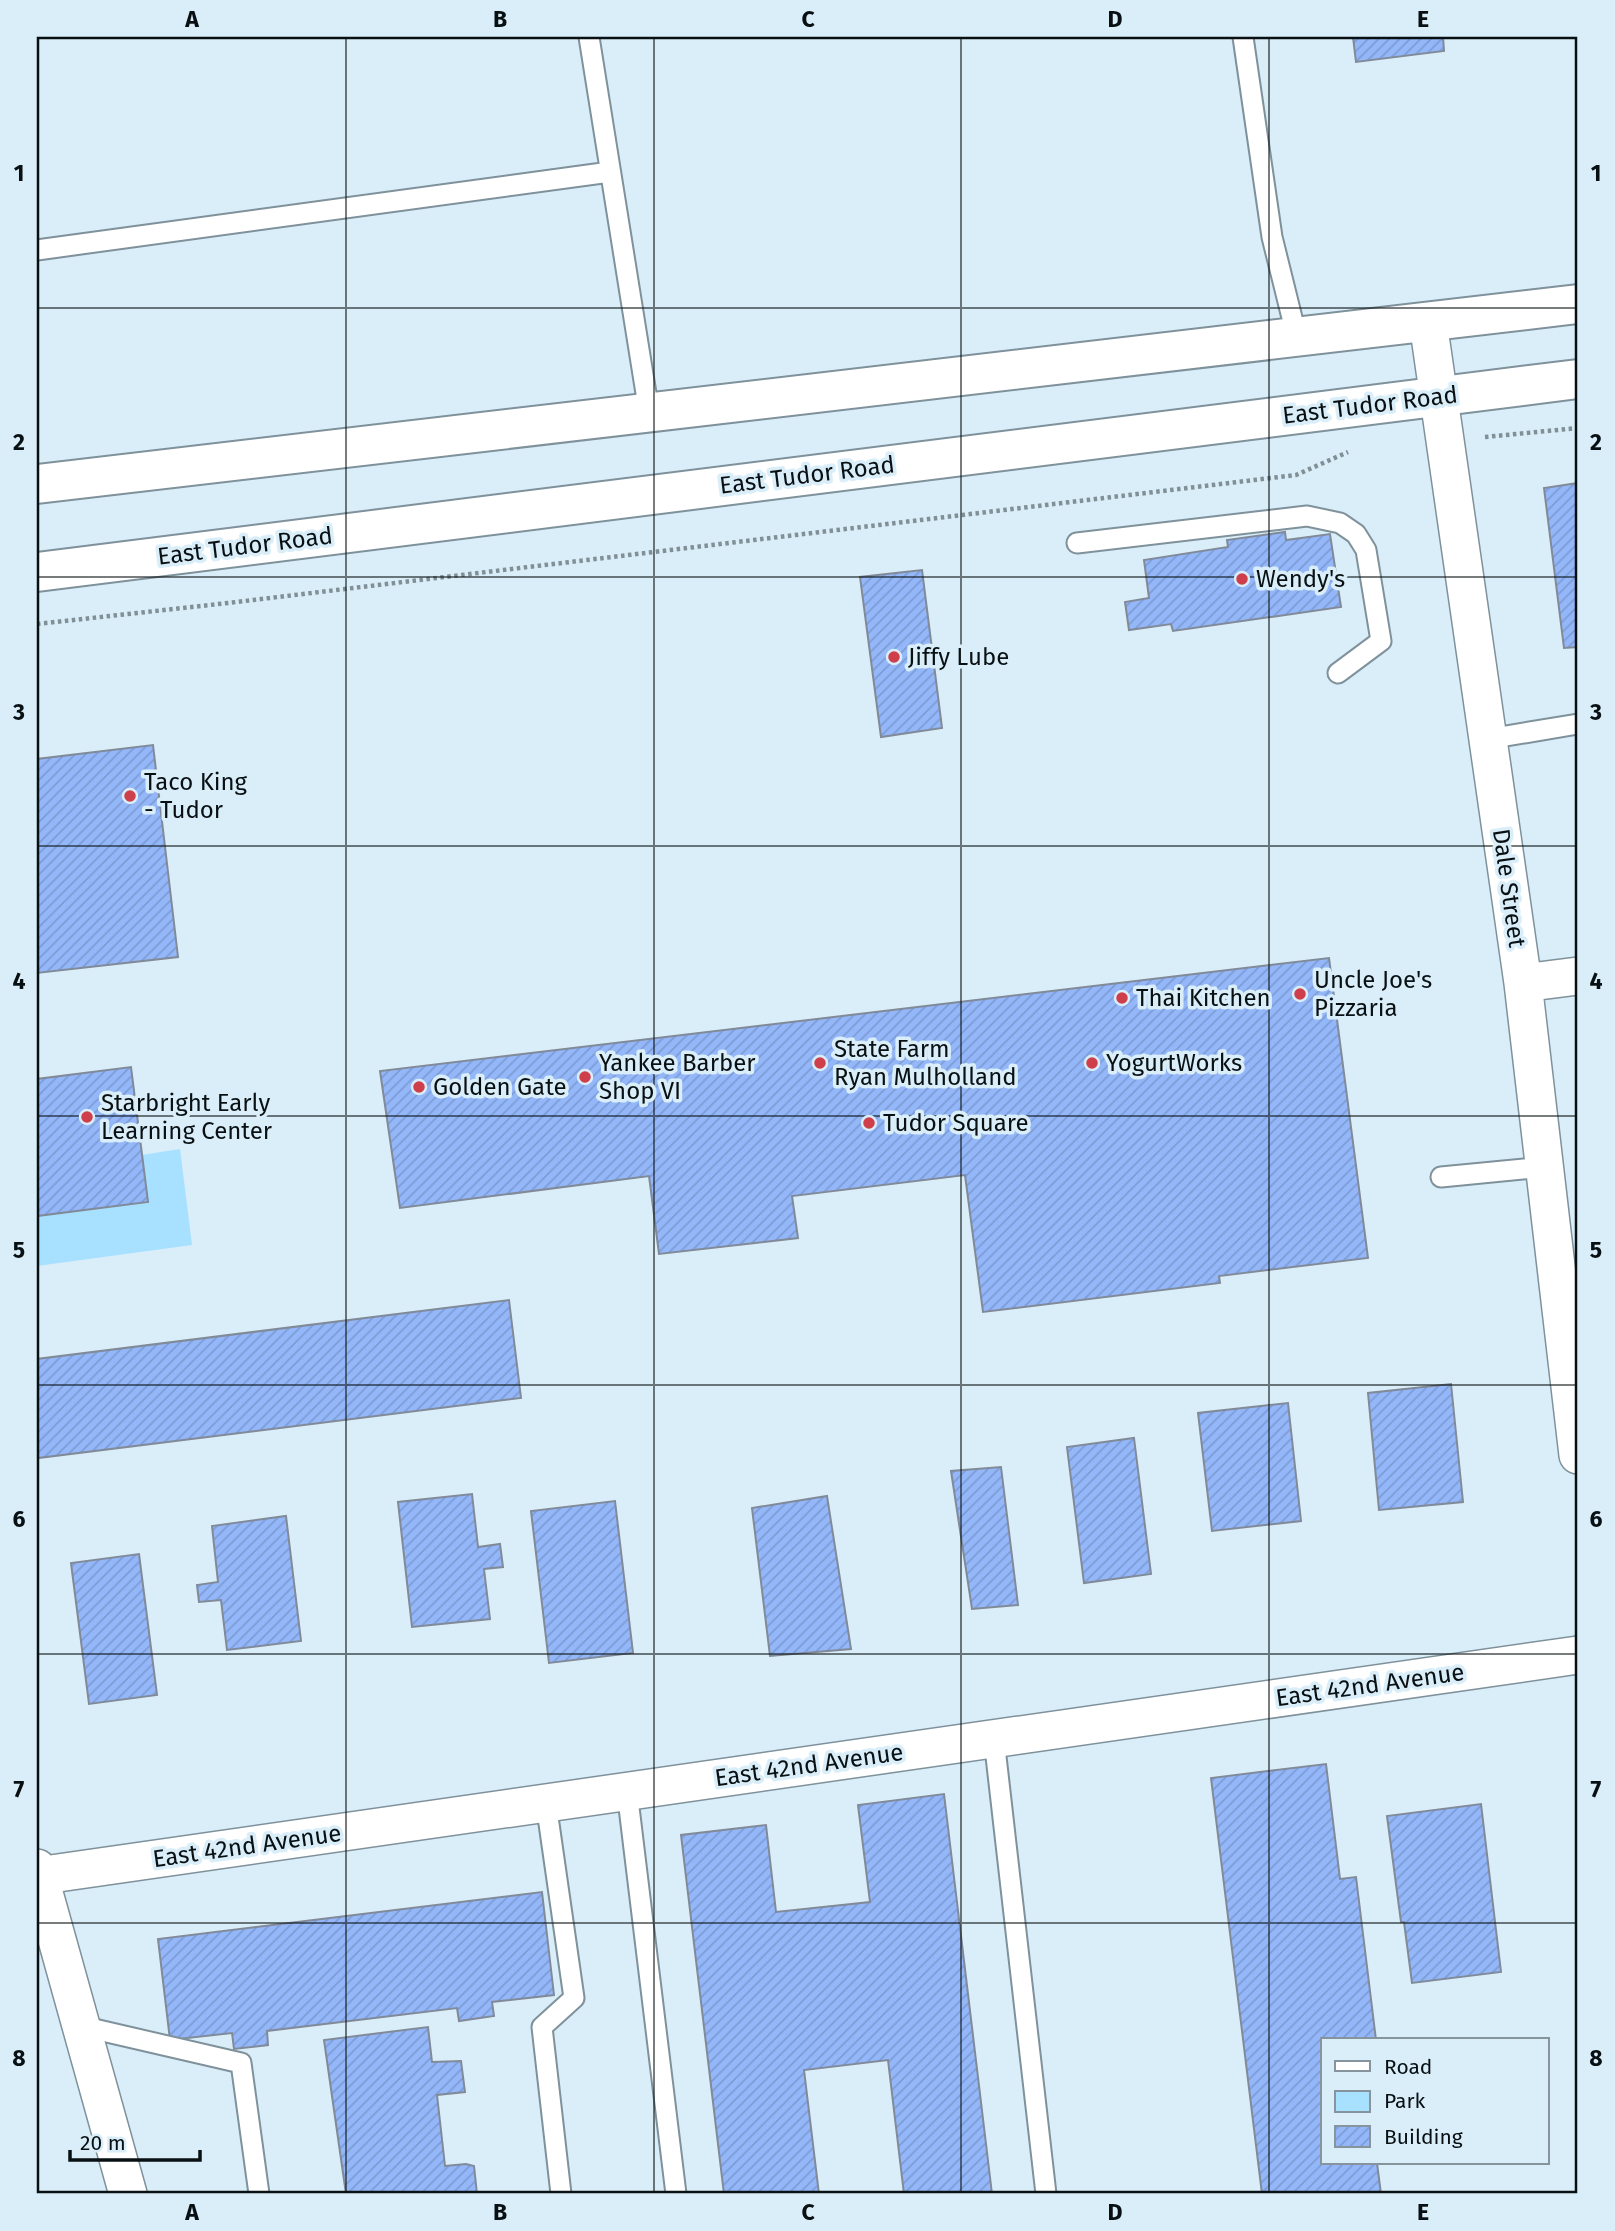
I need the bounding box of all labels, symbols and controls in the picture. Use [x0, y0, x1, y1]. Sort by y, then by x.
text: A [184, 5, 199, 33]
text: B [493, 5, 507, 33]
text: C [801, 5, 815, 33]
text: D [1108, 5, 1123, 33]
text: E [1417, 5, 1429, 33]
text: 1 [14, 159, 24, 187]
text: 1 [1591, 159, 1601, 187]
street label: East Tudor Road [1281, 380, 1459, 430]
text: 2 [13, 428, 25, 456]
text: 2 [1590, 428, 1602, 456]
street label: East Tudor Road [718, 450, 896, 500]
street label: East Tudor Road [156, 521, 334, 571]
place label: Wendy's [1256, 565, 1345, 593]
marker: Wendy's [1234, 571, 1250, 587]
place label: Jiffy Lube [908, 643, 1009, 671]
marker: Jiffy Lube [886, 649, 902, 665]
text: 3 [12, 698, 25, 726]
text: 3 [1589, 698, 1602, 726]
place label: Taco King - Tudor [144, 768, 248, 824]
marker: Taco King - Tudor [122, 788, 138, 804]
street label: Dale Street [1487, 827, 1531, 949]
place label: Uncle Joe's Pizzaria [1314, 966, 1432, 1022]
text: 4 [13, 967, 26, 995]
text: 4 [1590, 967, 1603, 995]
place label: Thai Kitchen [1136, 984, 1271, 1012]
marker: Uncle Joe's Pizzaria [1292, 986, 1308, 1002]
marker: Thai Kitchen [1114, 990, 1130, 1006]
place label: State Farm Ryan Mulholland [834, 1035, 1017, 1091]
place label: Yankee Barber Shop VI [599, 1049, 756, 1105]
place label: YogurtWorks [1106, 1049, 1242, 1077]
marker: State Farm Ryan Mulholland [812, 1055, 828, 1071]
marker: YogurtWorks [1084, 1055, 1100, 1071]
marker: Yankee Barber Shop VI [577, 1069, 593, 1085]
place label: Golden Gate [433, 1073, 567, 1101]
marker: Golden Gate [411, 1079, 427, 1095]
place label: Starbright Early Learning Center [101, 1089, 273, 1145]
marker: Starbright Early Learning Center [79, 1109, 95, 1125]
place label: Tudor Square [883, 1109, 1029, 1137]
marker: Tudor Square [861, 1115, 877, 1131]
text: 5 [13, 1236, 25, 1264]
text: 5 [1590, 1236, 1602, 1264]
text: 6 [13, 1505, 26, 1533]
text: 6 [1590, 1505, 1603, 1533]
street label: East 42nd Avenue [1274, 1658, 1466, 1712]
street label: East 42nd Avenue [713, 1738, 905, 1792]
text: 7 [14, 1775, 25, 1803]
text: 7 [1591, 1775, 1602, 1803]
street label: East 42nd Avenue [151, 1819, 343, 1873]
legend [1321, 2038, 1548, 2164]
text: 8 [12, 2044, 26, 2072]
text: 8 [1589, 2044, 1603, 2072]
text: Road [1384, 2054, 1432, 2080]
text: Park [1384, 2088, 1426, 2114]
scale bar [70, 2119, 200, 2163]
text: Building [1384, 2124, 1463, 2150]
text: 20 m [80, 2130, 126, 2156]
text: A [184, 2198, 199, 2226]
text: B [493, 2198, 507, 2226]
text: C [801, 2198, 815, 2226]
text: D [1108, 2198, 1123, 2226]
text: E [1417, 2198, 1429, 2226]

